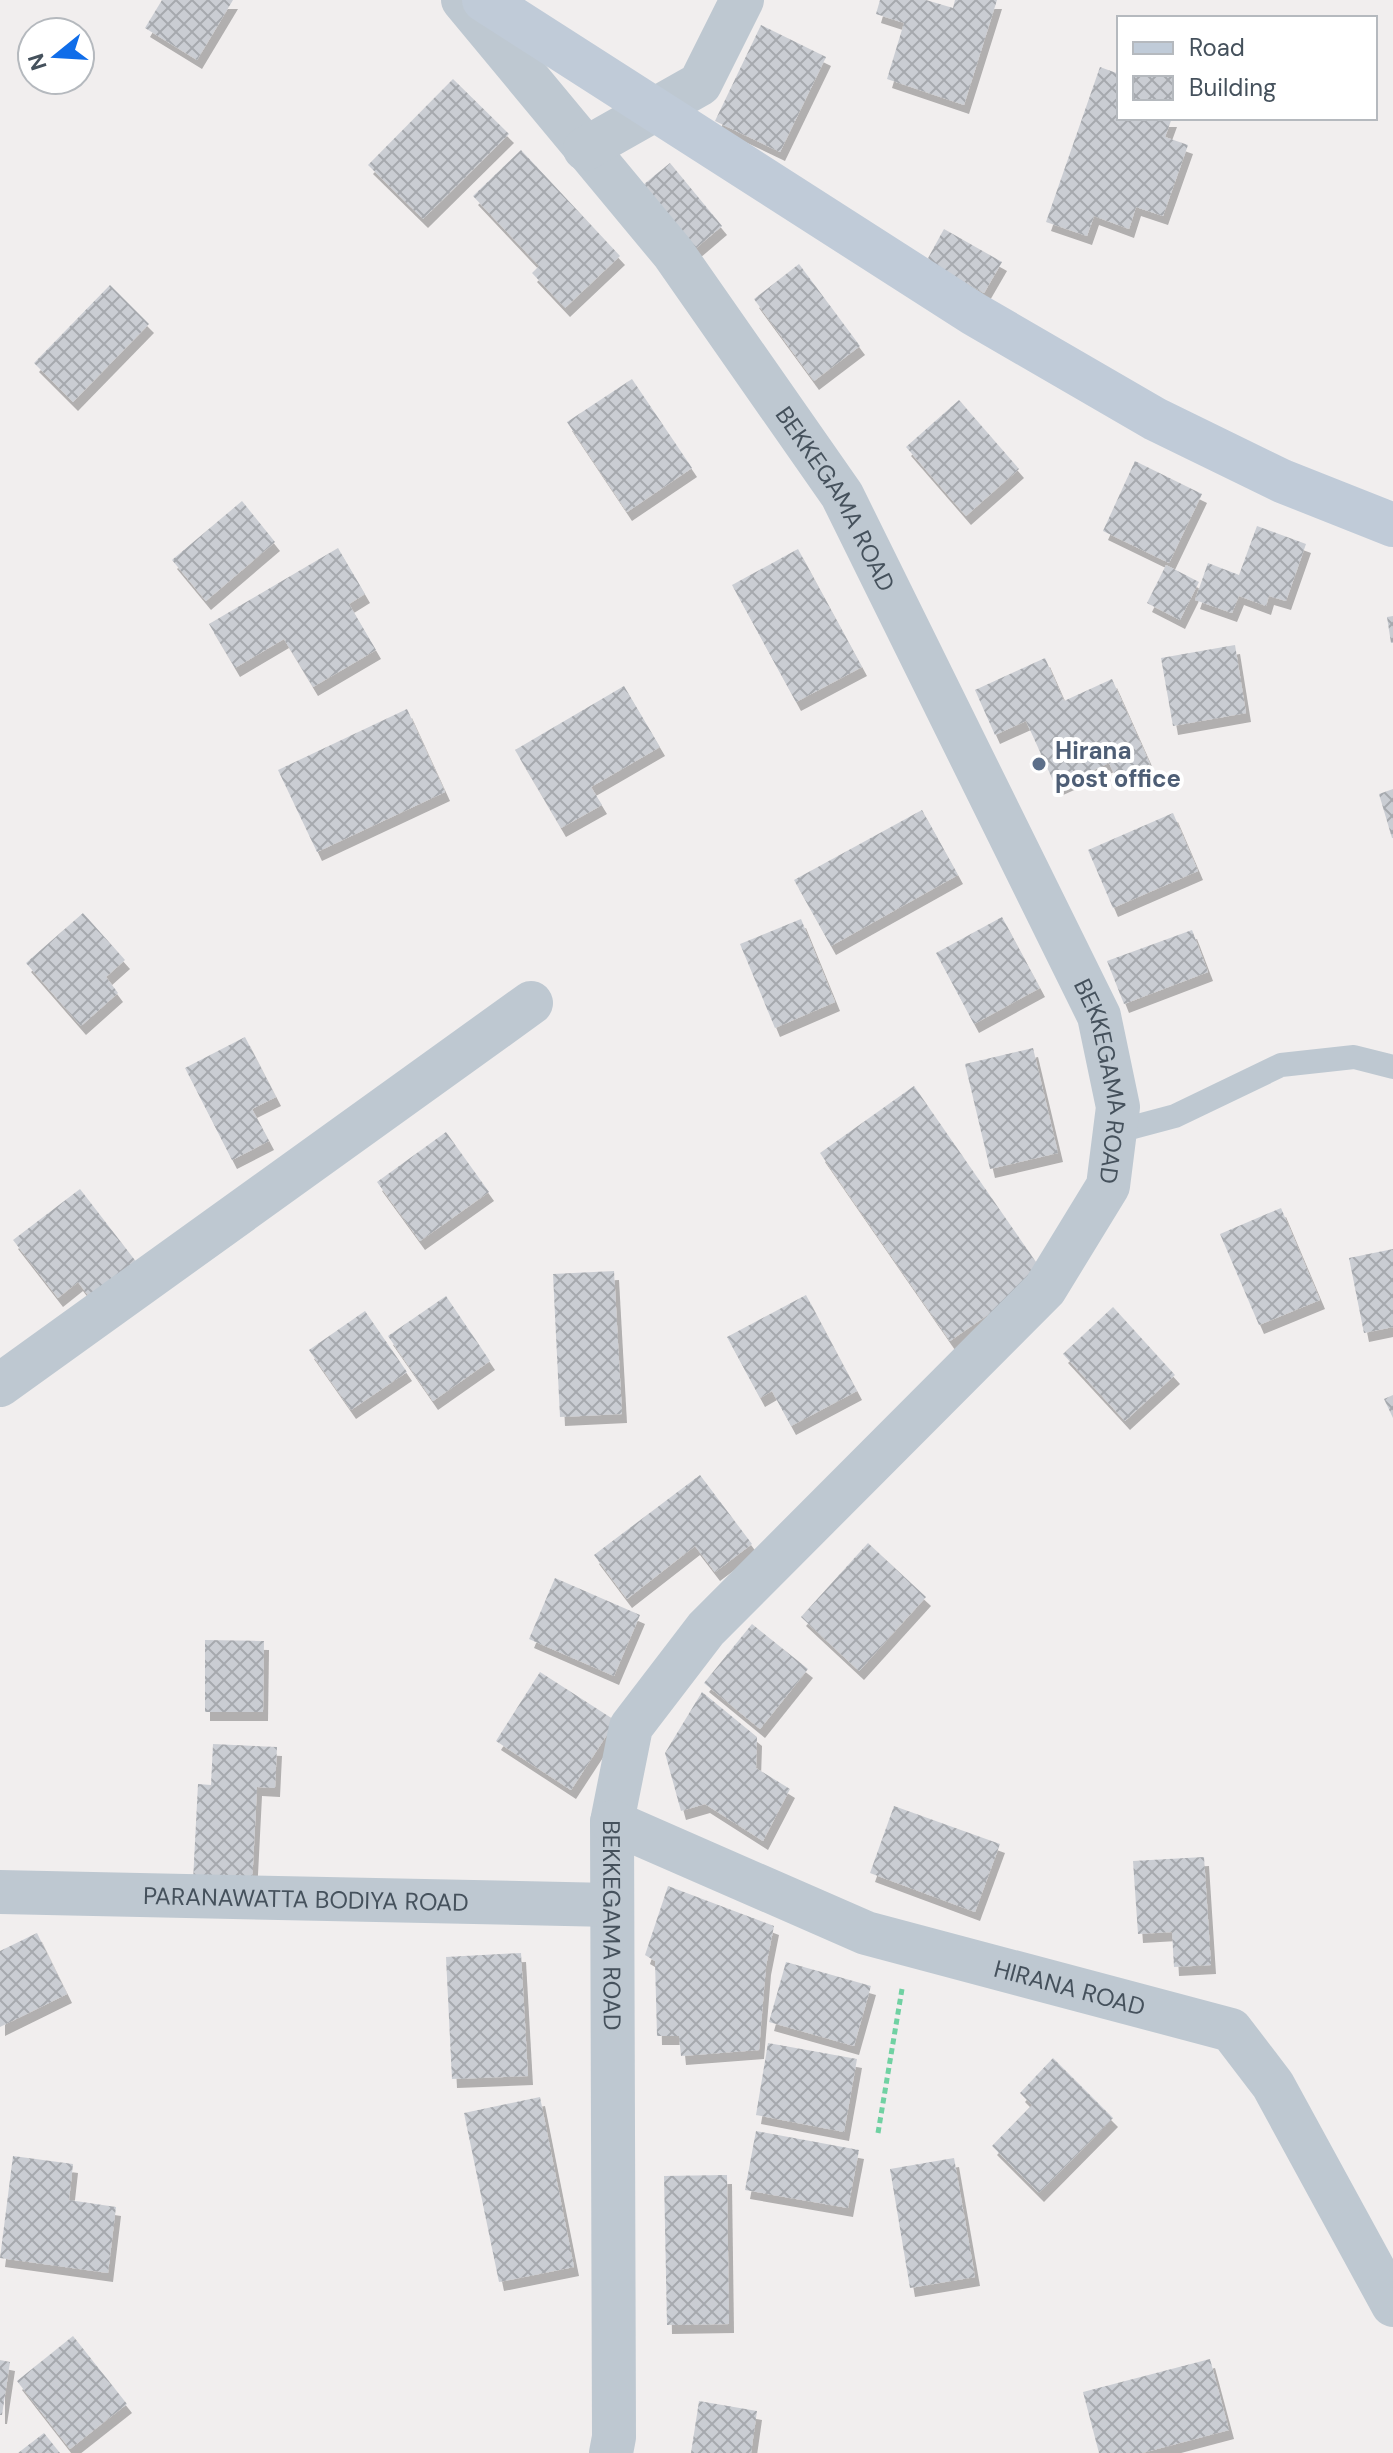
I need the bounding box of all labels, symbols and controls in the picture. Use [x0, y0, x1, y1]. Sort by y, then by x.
north arrow [16, 16, 96, 96]
legend [1117, 16, 1377, 120]
text: Road [1189, 32, 1245, 63]
text: N [21, 50, 54, 74]
text: Building [1189, 72, 1276, 103]
street label: BEKKEGAMA ROAD [769, 400, 902, 596]
place label: Hirana post office [1055, 735, 1181, 794]
marker: Hirana post office [1030, 755, 1048, 773]
street label: BEKKEGAMA ROAD [1067, 973, 1135, 1186]
street label: BEKKEGAMA ROAD [596, 1820, 628, 2031]
street label: PARANAWATTA BODIYA ROAD [143, 1880, 469, 1917]
street label: HIRANA ROAD [991, 1952, 1149, 2022]

